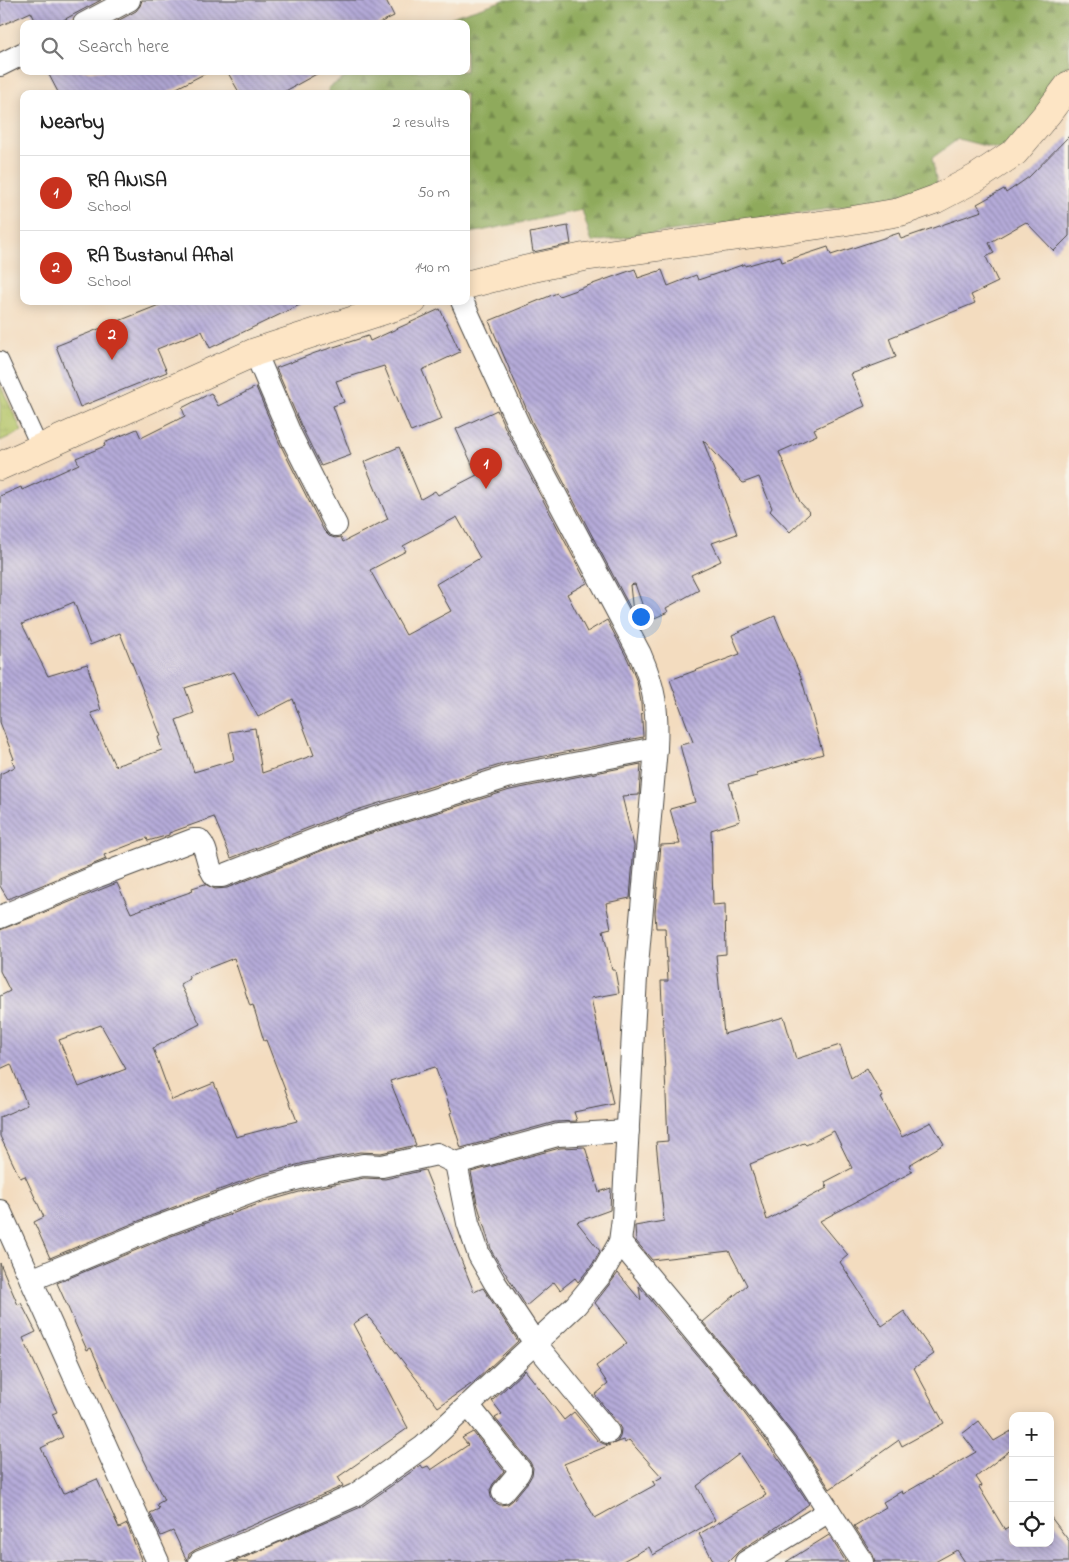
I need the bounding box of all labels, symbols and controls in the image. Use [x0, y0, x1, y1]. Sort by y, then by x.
search box [20, 20, 470, 75]
icon: search [38, 34, 66, 62]
text: Search here [78, 34, 169, 61]
text: Nearby [40, 108, 104, 138]
text: 2 results [392, 111, 450, 135]
text: RA ANISA [87, 168, 167, 195]
text: 1 [53, 181, 59, 205]
text: 50 m [418, 181, 450, 205]
text: School [87, 195, 131, 219]
text: RA Bustanul Afhal [87, 243, 233, 270]
text: 2 [52, 256, 60, 280]
text: 140 m [415, 256, 450, 280]
text: School [87, 270, 131, 294]
pin: 2 [96, 319, 128, 360]
pin: 1 [470, 448, 502, 489]
your location [628, 604, 654, 630]
map controls [1009, 1412, 1054, 1547]
button: + [1009, 1412, 1054, 1457]
button: − [1009, 1457, 1054, 1502]
button: locate [1009, 1502, 1054, 1547]

